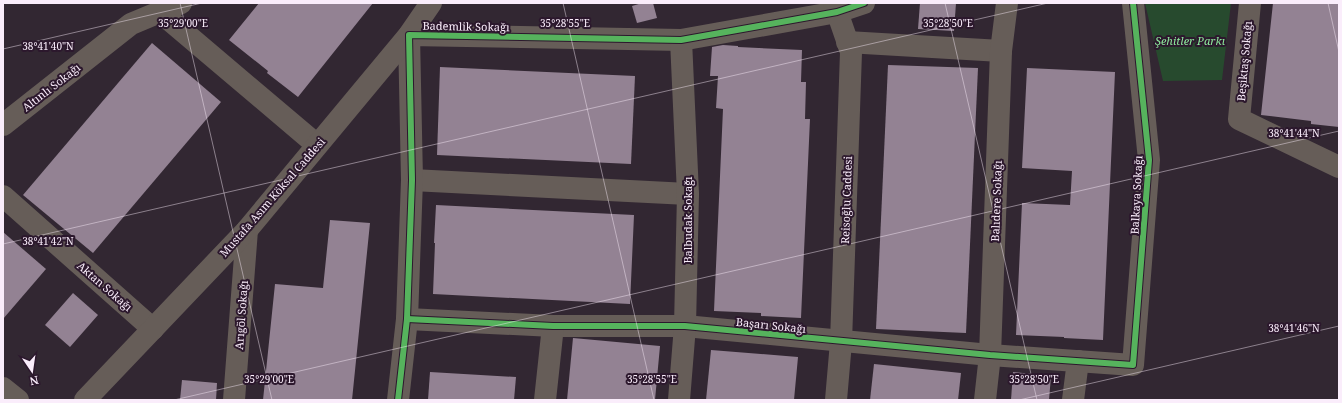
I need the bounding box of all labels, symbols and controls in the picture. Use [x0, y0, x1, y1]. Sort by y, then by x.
text: 35°29'00"E [158, 16, 208, 30]
text: 35°28'55"E [540, 16, 590, 30]
text: 35°28'50"E [923, 16, 973, 30]
street label: Bademlik Sokağı [422, 18, 510, 34]
street label: Beşiktaş Sokağı [1233, 20, 1255, 102]
park label: Şehitler Parkı [1155, 33, 1226, 48]
text: 38°41'40"N [22, 39, 74, 53]
street label: Altınlı Sokağı [19, 59, 84, 114]
text: 38°41'44"N [1268, 126, 1320, 140]
street label: Mustafa Asım Köksal Caddesi [216, 134, 328, 260]
street label: Reisoğlu Caddesi [837, 155, 855, 244]
street label: Balkaya Sokağı [1126, 155, 1146, 235]
street label: Balıdere Sokağı [987, 160, 1005, 242]
street label: Balbudak Sokağı [680, 176, 695, 264]
text: 38°41'42"N [22, 234, 74, 248]
street label: Aktan Sokağı [74, 258, 136, 314]
street label: Arıgöl Sokağı [231, 279, 251, 350]
street label: Başarı Sokağı [735, 314, 807, 336]
text: 38°41'46"N [1268, 321, 1320, 335]
north arrow [12, 351, 52, 391]
text: 35°29'00"E [244, 372, 294, 386]
text: 35°28'55"E [627, 372, 677, 386]
text: 35°28'50"E [1009, 372, 1059, 386]
text: N [28, 373, 40, 390]

